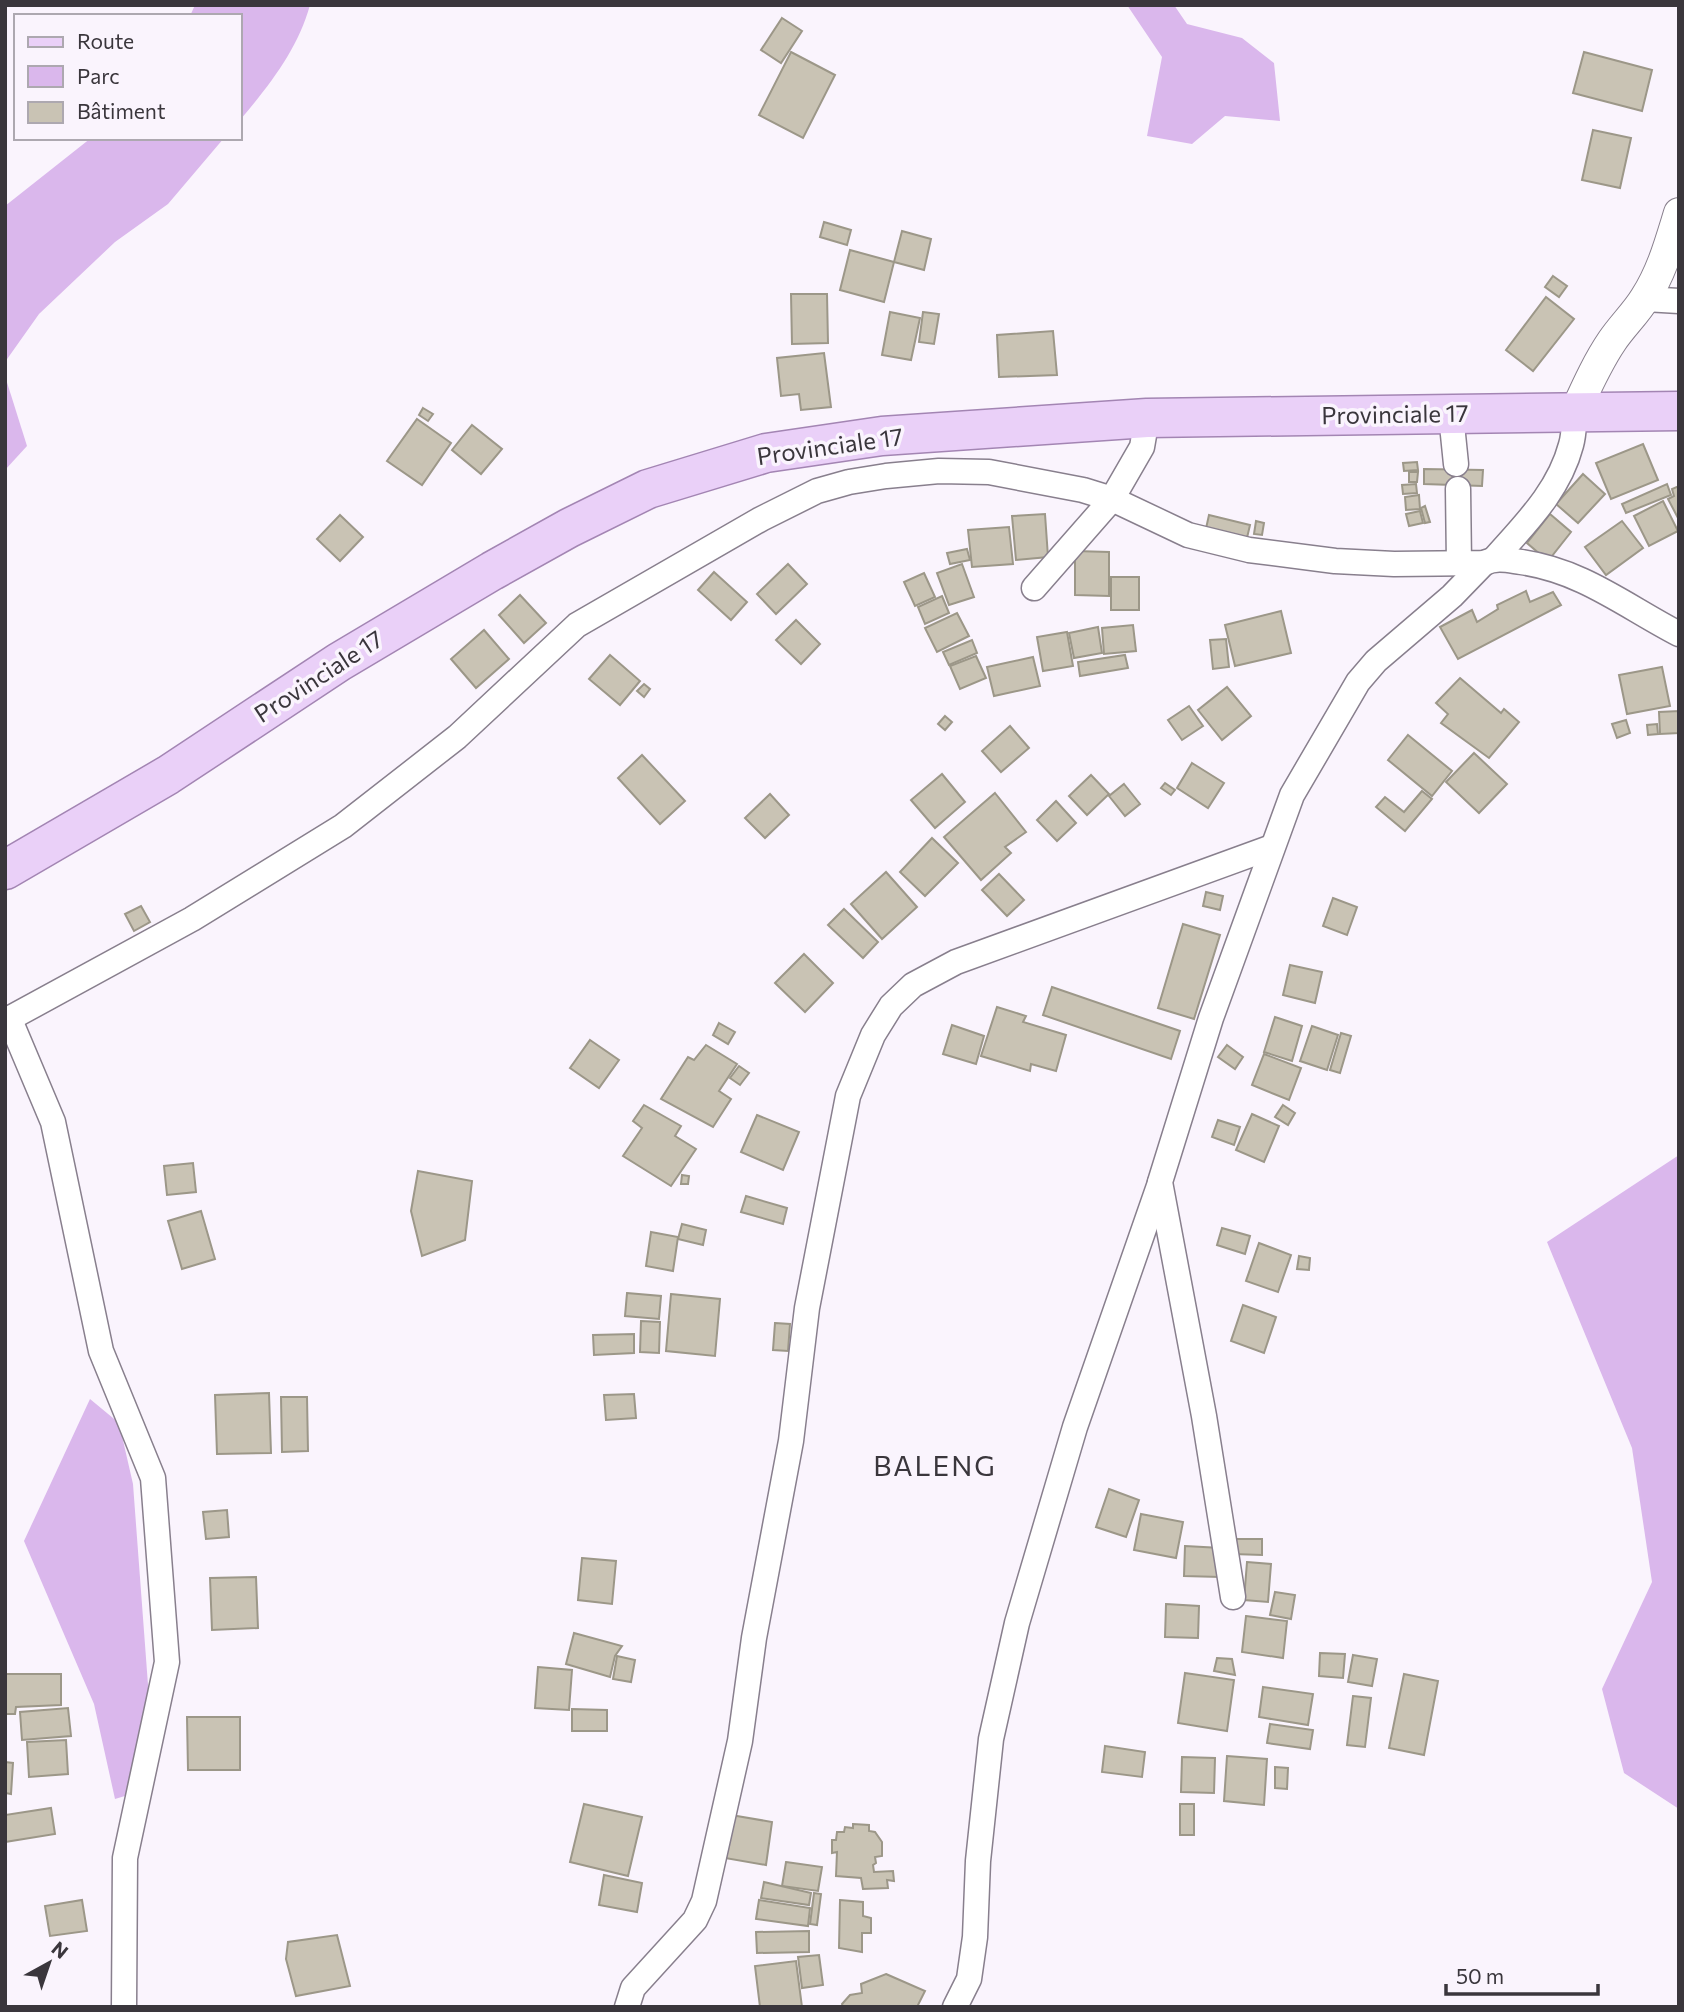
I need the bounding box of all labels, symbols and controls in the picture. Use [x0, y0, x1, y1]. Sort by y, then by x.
legend [14, 14, 242, 140]
text: Route [77, 28, 134, 53]
text: Parc [77, 63, 120, 88]
text: Bâtiment [77, 98, 166, 123]
street label: Provinciale 17 [1321, 398, 1469, 429]
street label: Provinciale 17 [755, 421, 905, 470]
street label: Provinciale 17 [249, 623, 388, 728]
district label: BALENG [873, 1448, 997, 1482]
north arrow [14, 1928, 84, 1998]
text: N [47, 1936, 73, 1963]
scale bar [1446, 1952, 1598, 1996]
text: 50 m [1456, 1963, 1504, 1988]

